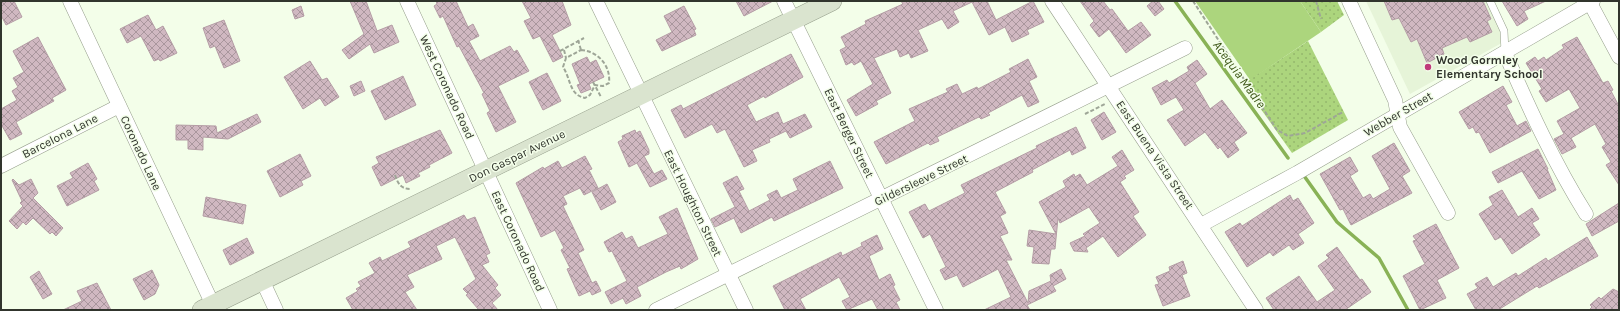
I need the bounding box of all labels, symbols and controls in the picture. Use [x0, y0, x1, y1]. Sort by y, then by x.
street label: West Coronado Road [417, 33, 477, 141]
water label: Acequia Madre [1209, 38, 1269, 111]
place label: Wood Gormley Elementary School [1436, 53, 1543, 81]
marker: Wood Gormley Elementary School [1423, 62, 1433, 72]
street label: East Berger Street [821, 86, 877, 180]
street label: Webber Street [1361, 88, 1435, 139]
street label: East Buena Vista Street [1113, 98, 1197, 212]
street label: Barcelona Lane [20, 111, 100, 161]
street label: Coronado Lane [118, 113, 164, 193]
street label: Don Gaspar Avenue [467, 127, 567, 185]
street label: East Houghton Street [661, 147, 725, 259]
street label: Gildersleeve Street [872, 151, 970, 209]
street label: East Coronado Road [488, 188, 548, 294]

